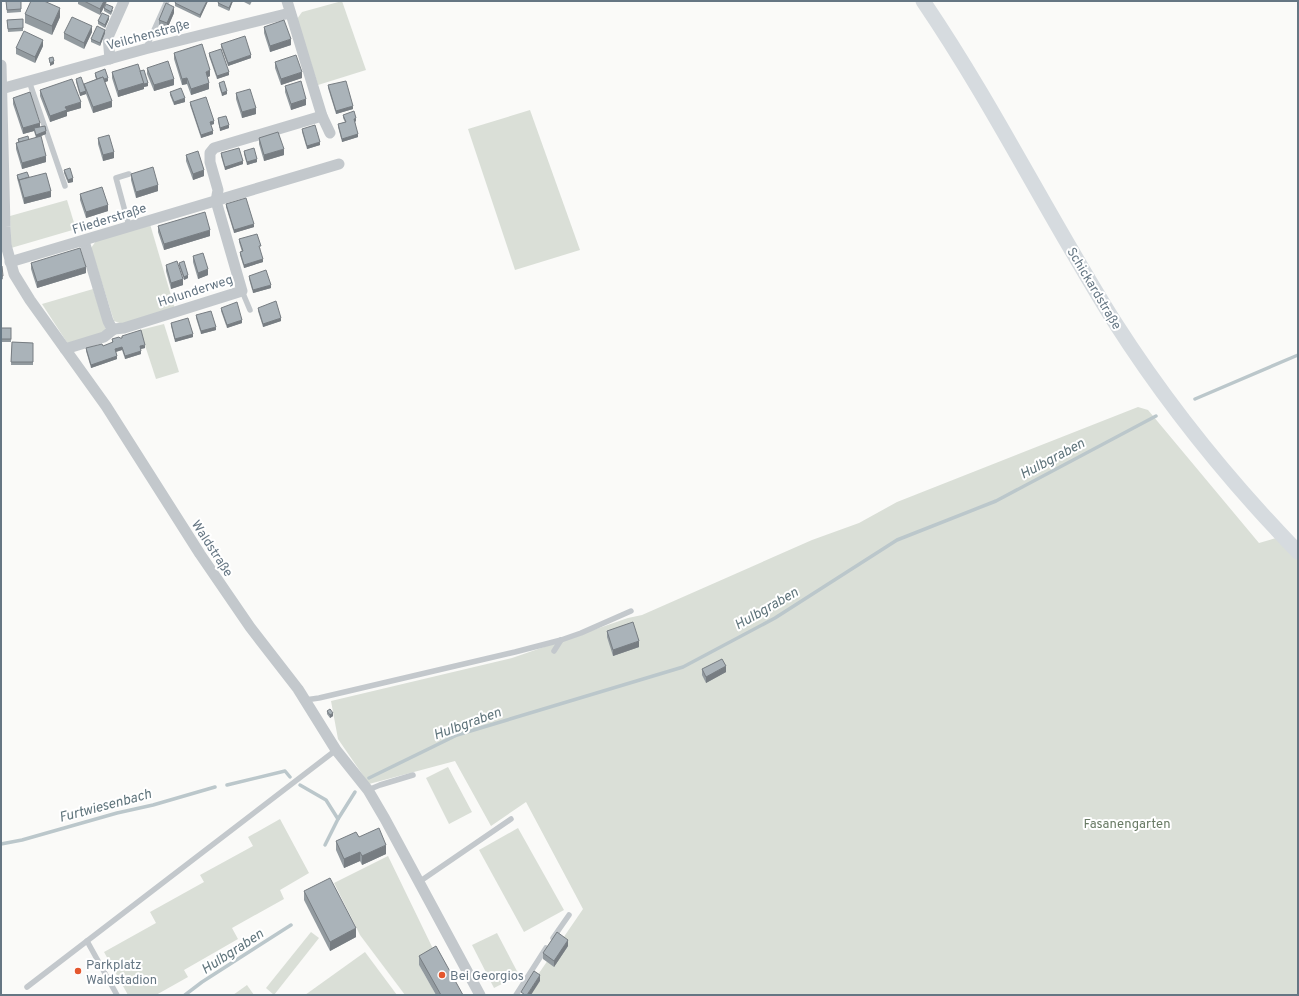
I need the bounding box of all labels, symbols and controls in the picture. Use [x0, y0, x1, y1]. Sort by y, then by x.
street label: Veilchenstraße [105, 17, 192, 55]
street label: Fliederstraße [71, 201, 149, 239]
street label: Schickardstraße [1062, 245, 1124, 333]
street label: Holunderweg [156, 272, 235, 312]
water label: Hulbgraben [1017, 435, 1088, 483]
street label: Waldstraße [187, 518, 236, 580]
water label: Hulbgraben [732, 584, 802, 634]
water label: Hulbgraben [431, 704, 504, 745]
water label: Furtwiesenbach [58, 786, 154, 827]
park label: Fasanengarten [1083, 817, 1171, 833]
water label: Hulbgraben [198, 926, 267, 979]
place label: Parkplatz Waldstadion [86, 958, 157, 989]
marker: Parkplatz Waldstadion [73, 966, 83, 976]
place label: Bei Georgios [450, 969, 524, 985]
marker: Bei Georgios [437, 970, 447, 980]

